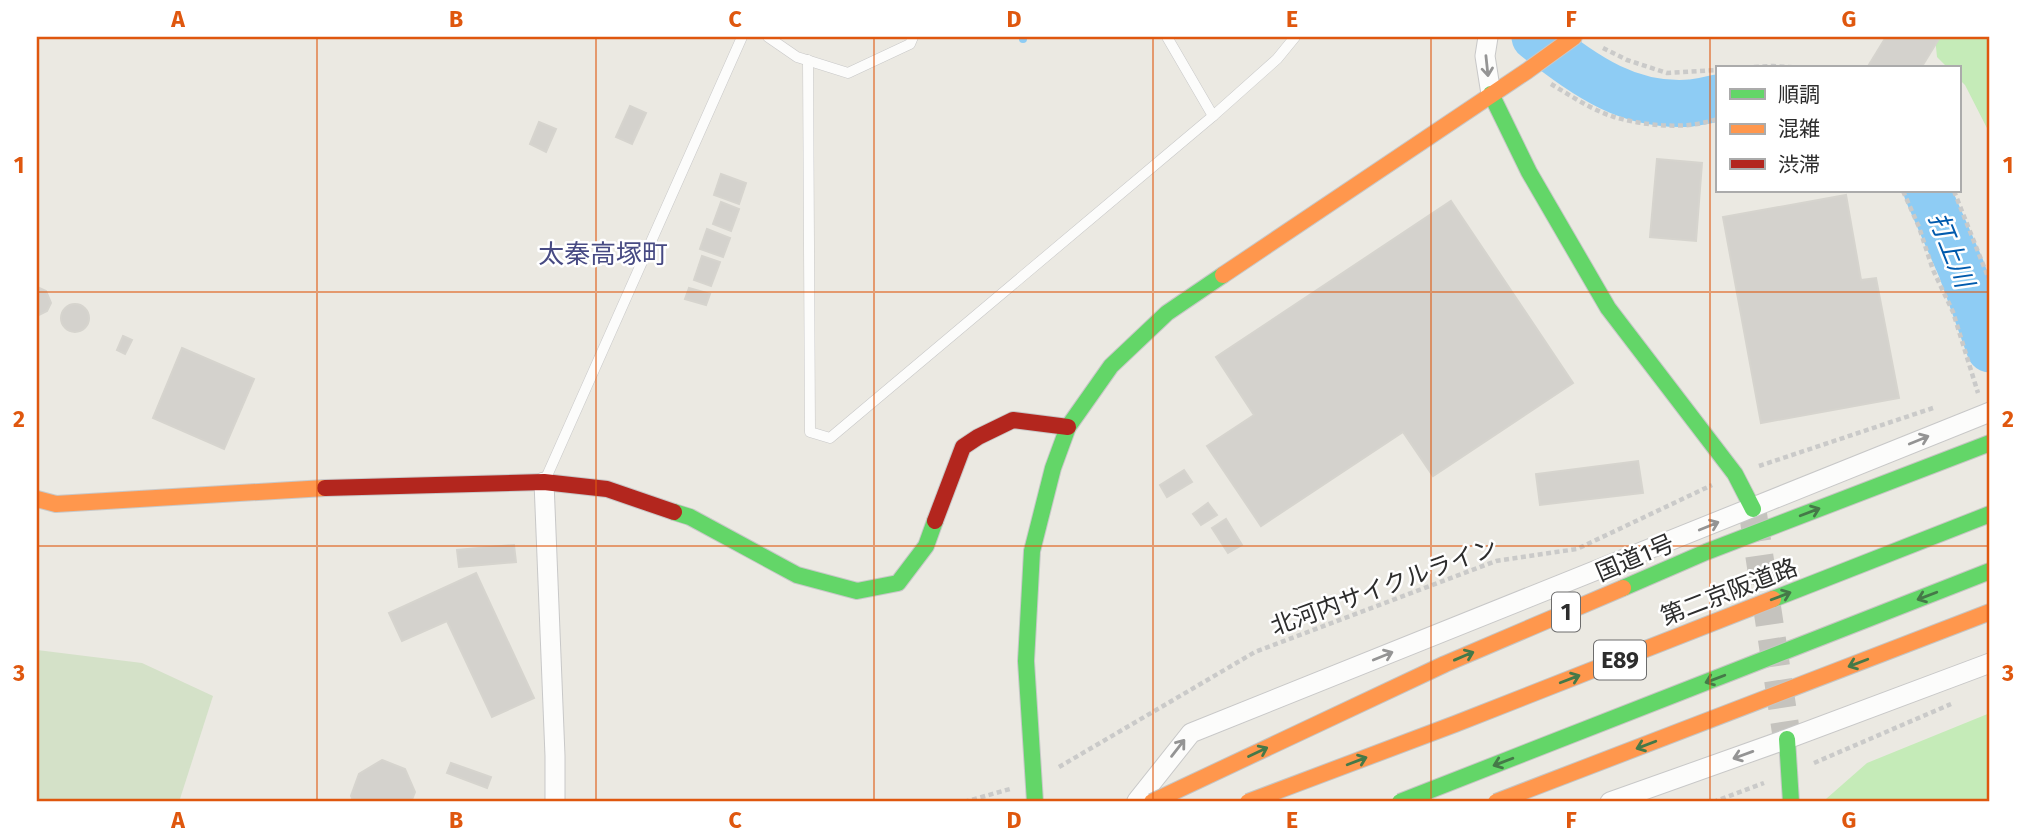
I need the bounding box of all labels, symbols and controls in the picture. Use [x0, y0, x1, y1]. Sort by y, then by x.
text: A [170, 5, 185, 33]
text: B [449, 5, 463, 33]
text: C [728, 5, 742, 33]
text: D [1007, 5, 1022, 33]
text: E [1286, 5, 1298, 33]
text: F [1565, 5, 1577, 33]
text: G [1842, 5, 1856, 33]
one-way arrow [1481, 54, 1494, 76]
legend [1716, 66, 1960, 192]
text: 順調 [1778, 82, 1820, 108]
text: 混雑 [1778, 116, 1820, 142]
text: 1 [14, 151, 24, 179]
text: 1 [2003, 151, 2013, 179]
text: 渋滞 [1778, 152, 1820, 178]
water label: 打上川 [1922, 208, 1981, 295]
district label: 太秦高塚町 [538, 239, 668, 270]
text: 2 [13, 405, 25, 433]
text: 2 [2002, 405, 2014, 433]
one-way arrow [1908, 433, 1930, 446]
one-way arrow [1798, 505, 1820, 518]
one-way arrow [1697, 519, 1719, 532]
street label: 国道1号 [1592, 529, 1678, 587]
street label: 北河内サイクルライン [1267, 533, 1501, 641]
street label: 第二京阪道路 [1657, 553, 1801, 631]
one-way arrow [1770, 589, 1792, 602]
one-way arrow [1916, 591, 1938, 604]
road number: 1 [1552, 592, 1580, 632]
road number: E89 [1594, 640, 1646, 680]
one-way arrow [1372, 648, 1394, 661]
one-way arrow [1453, 649, 1474, 662]
one-way arrow [1848, 657, 1869, 670]
text: 3 [12, 659, 25, 687]
text: 3 [2001, 659, 2014, 687]
one-way arrow [1558, 672, 1580, 685]
one-way arrow [1705, 674, 1726, 687]
one-way arrow [1635, 739, 1657, 752]
one-way arrow [1171, 740, 1186, 758]
one-way arrow [1247, 745, 1268, 759]
one-way arrow [1732, 750, 1754, 762]
one-way arrow [1346, 754, 1368, 766]
one-way arrow [1493, 757, 1515, 770]
text: A [170, 806, 185, 834]
text: B [449, 806, 463, 834]
text: C [728, 806, 742, 834]
text: D [1007, 806, 1022, 834]
text: E [1286, 806, 1298, 834]
text: F [1565, 806, 1577, 834]
text: G [1842, 806, 1856, 834]

